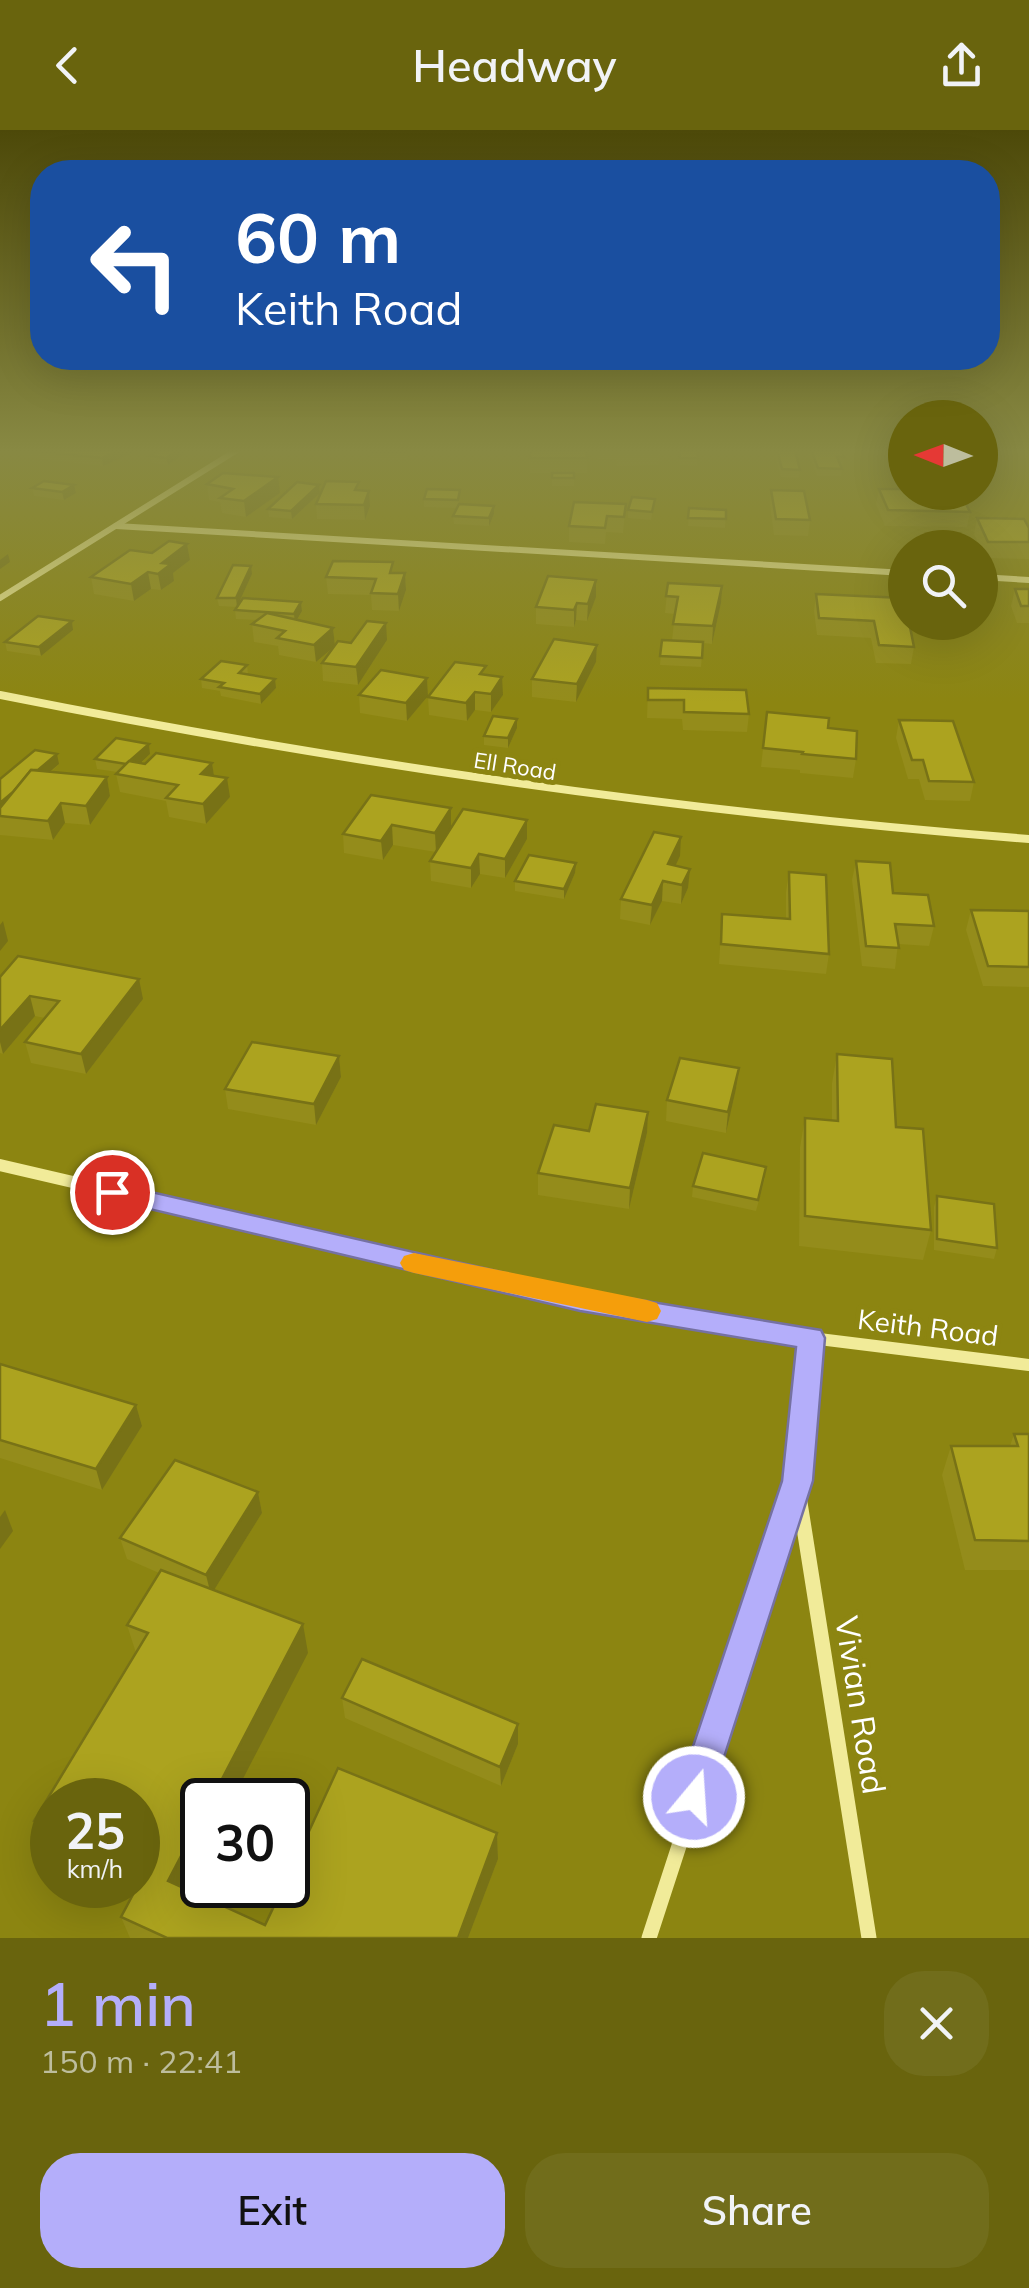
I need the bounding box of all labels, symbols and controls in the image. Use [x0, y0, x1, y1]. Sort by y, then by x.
text: Headway [412, 37, 617, 93]
icon: back [40, 38, 95, 93]
icon: share [934, 38, 989, 93]
text: 60 m [235, 193, 401, 281]
icon: left [70, 200, 200, 330]
text: Keith Road [235, 280, 462, 336]
north arrow [888, 400, 998, 510]
map controls [888, 400, 998, 640]
button: search [888, 530, 998, 640]
street label: Ell Road [472, 746, 558, 786]
pin [70, 1150, 155, 1235]
icon: arrive [85, 1165, 140, 1220]
street label: Keith Road [856, 1301, 1000, 1353]
street label: Vivian Road [827, 1613, 895, 1797]
position arrow [642, 1745, 746, 1849]
speed limit sign: 30 [180, 1778, 310, 1908]
text: 25 [65, 1799, 125, 1862]
text: km/h [67, 1853, 123, 1884]
text: 1 min [40, 1966, 196, 2041]
button: close [884, 1971, 989, 2076]
text: 150 m · 22:41 [40, 2041, 242, 2081]
button: Exit [40, 2153, 505, 2268]
button: Share [525, 2153, 989, 2268]

